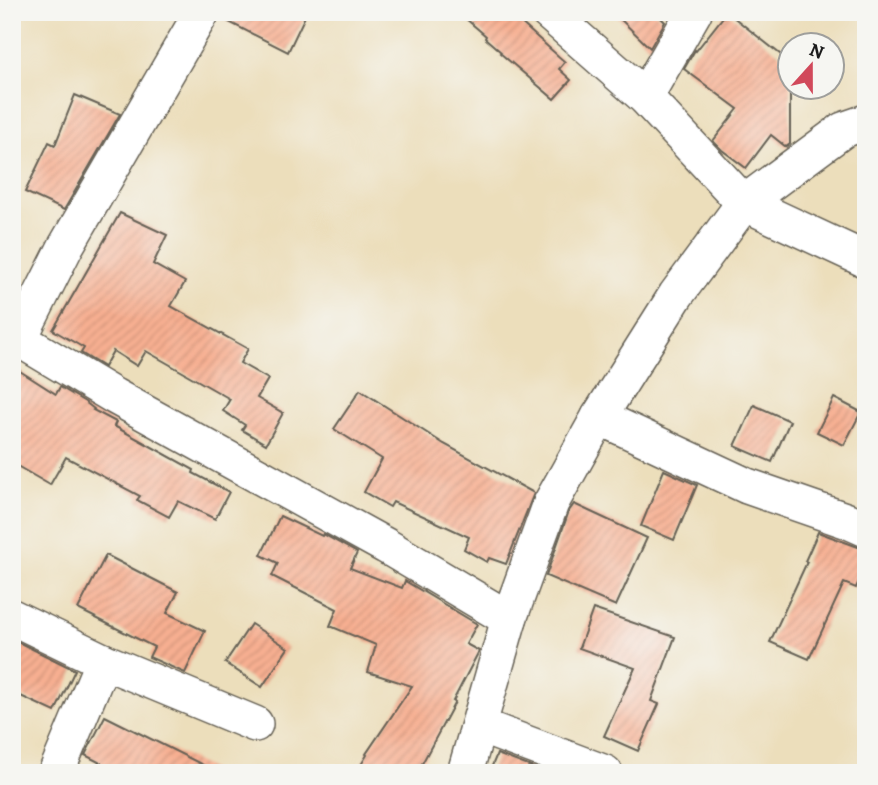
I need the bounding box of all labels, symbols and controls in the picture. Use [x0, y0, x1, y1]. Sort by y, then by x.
north arrow [776, 32, 846, 102]
text: N [806, 36, 828, 66]

